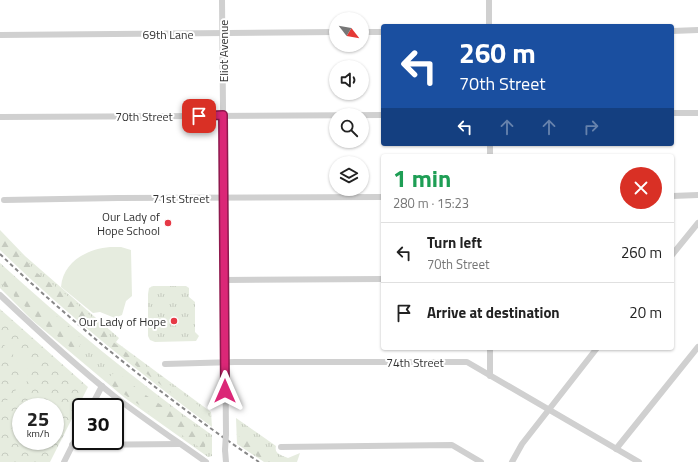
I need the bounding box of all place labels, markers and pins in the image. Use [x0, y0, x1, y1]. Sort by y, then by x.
pin [182, 99, 216, 133]
place label: Our Lady of Hope School [97, 207, 160, 240]
marker: Our Lady of Hope School [163, 218, 173, 228]
place label: Our Lady of Hope [79, 312, 166, 331]
marker: Our Lady of Hope [169, 316, 179, 326]

